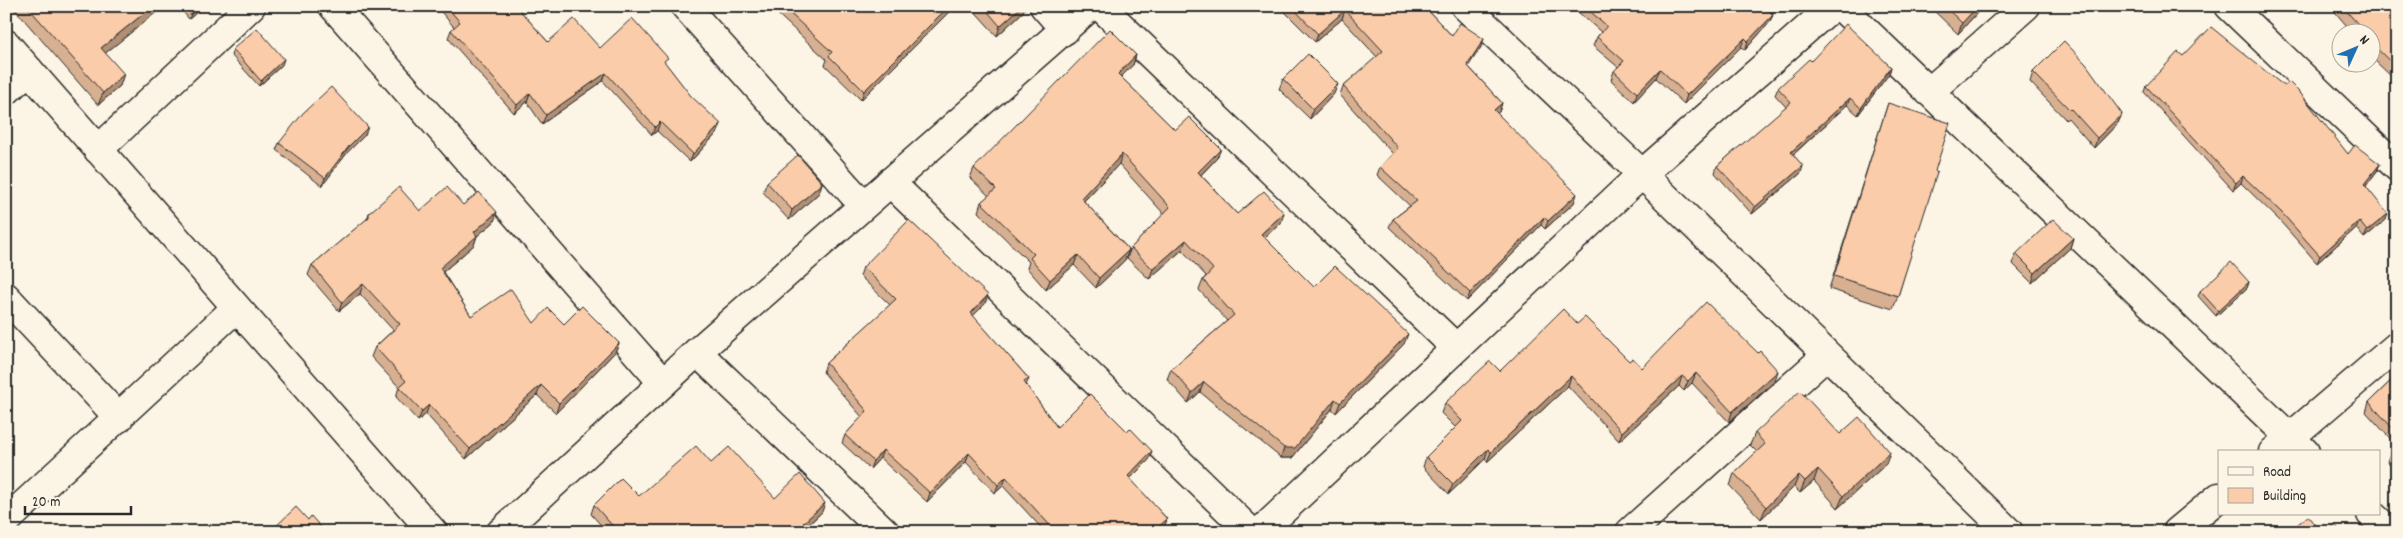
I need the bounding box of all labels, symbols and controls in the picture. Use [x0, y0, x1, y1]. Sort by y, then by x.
north arrow [2330, 22, 2380, 72]
text: N [2354, 31, 2374, 50]
legend [2218, 450, 2380, 516]
text: Road [2263, 462, 2291, 484]
scale bar [25, 483, 131, 515]
text: Building [2263, 486, 2306, 508]
text: 20 m [32, 492, 60, 514]

